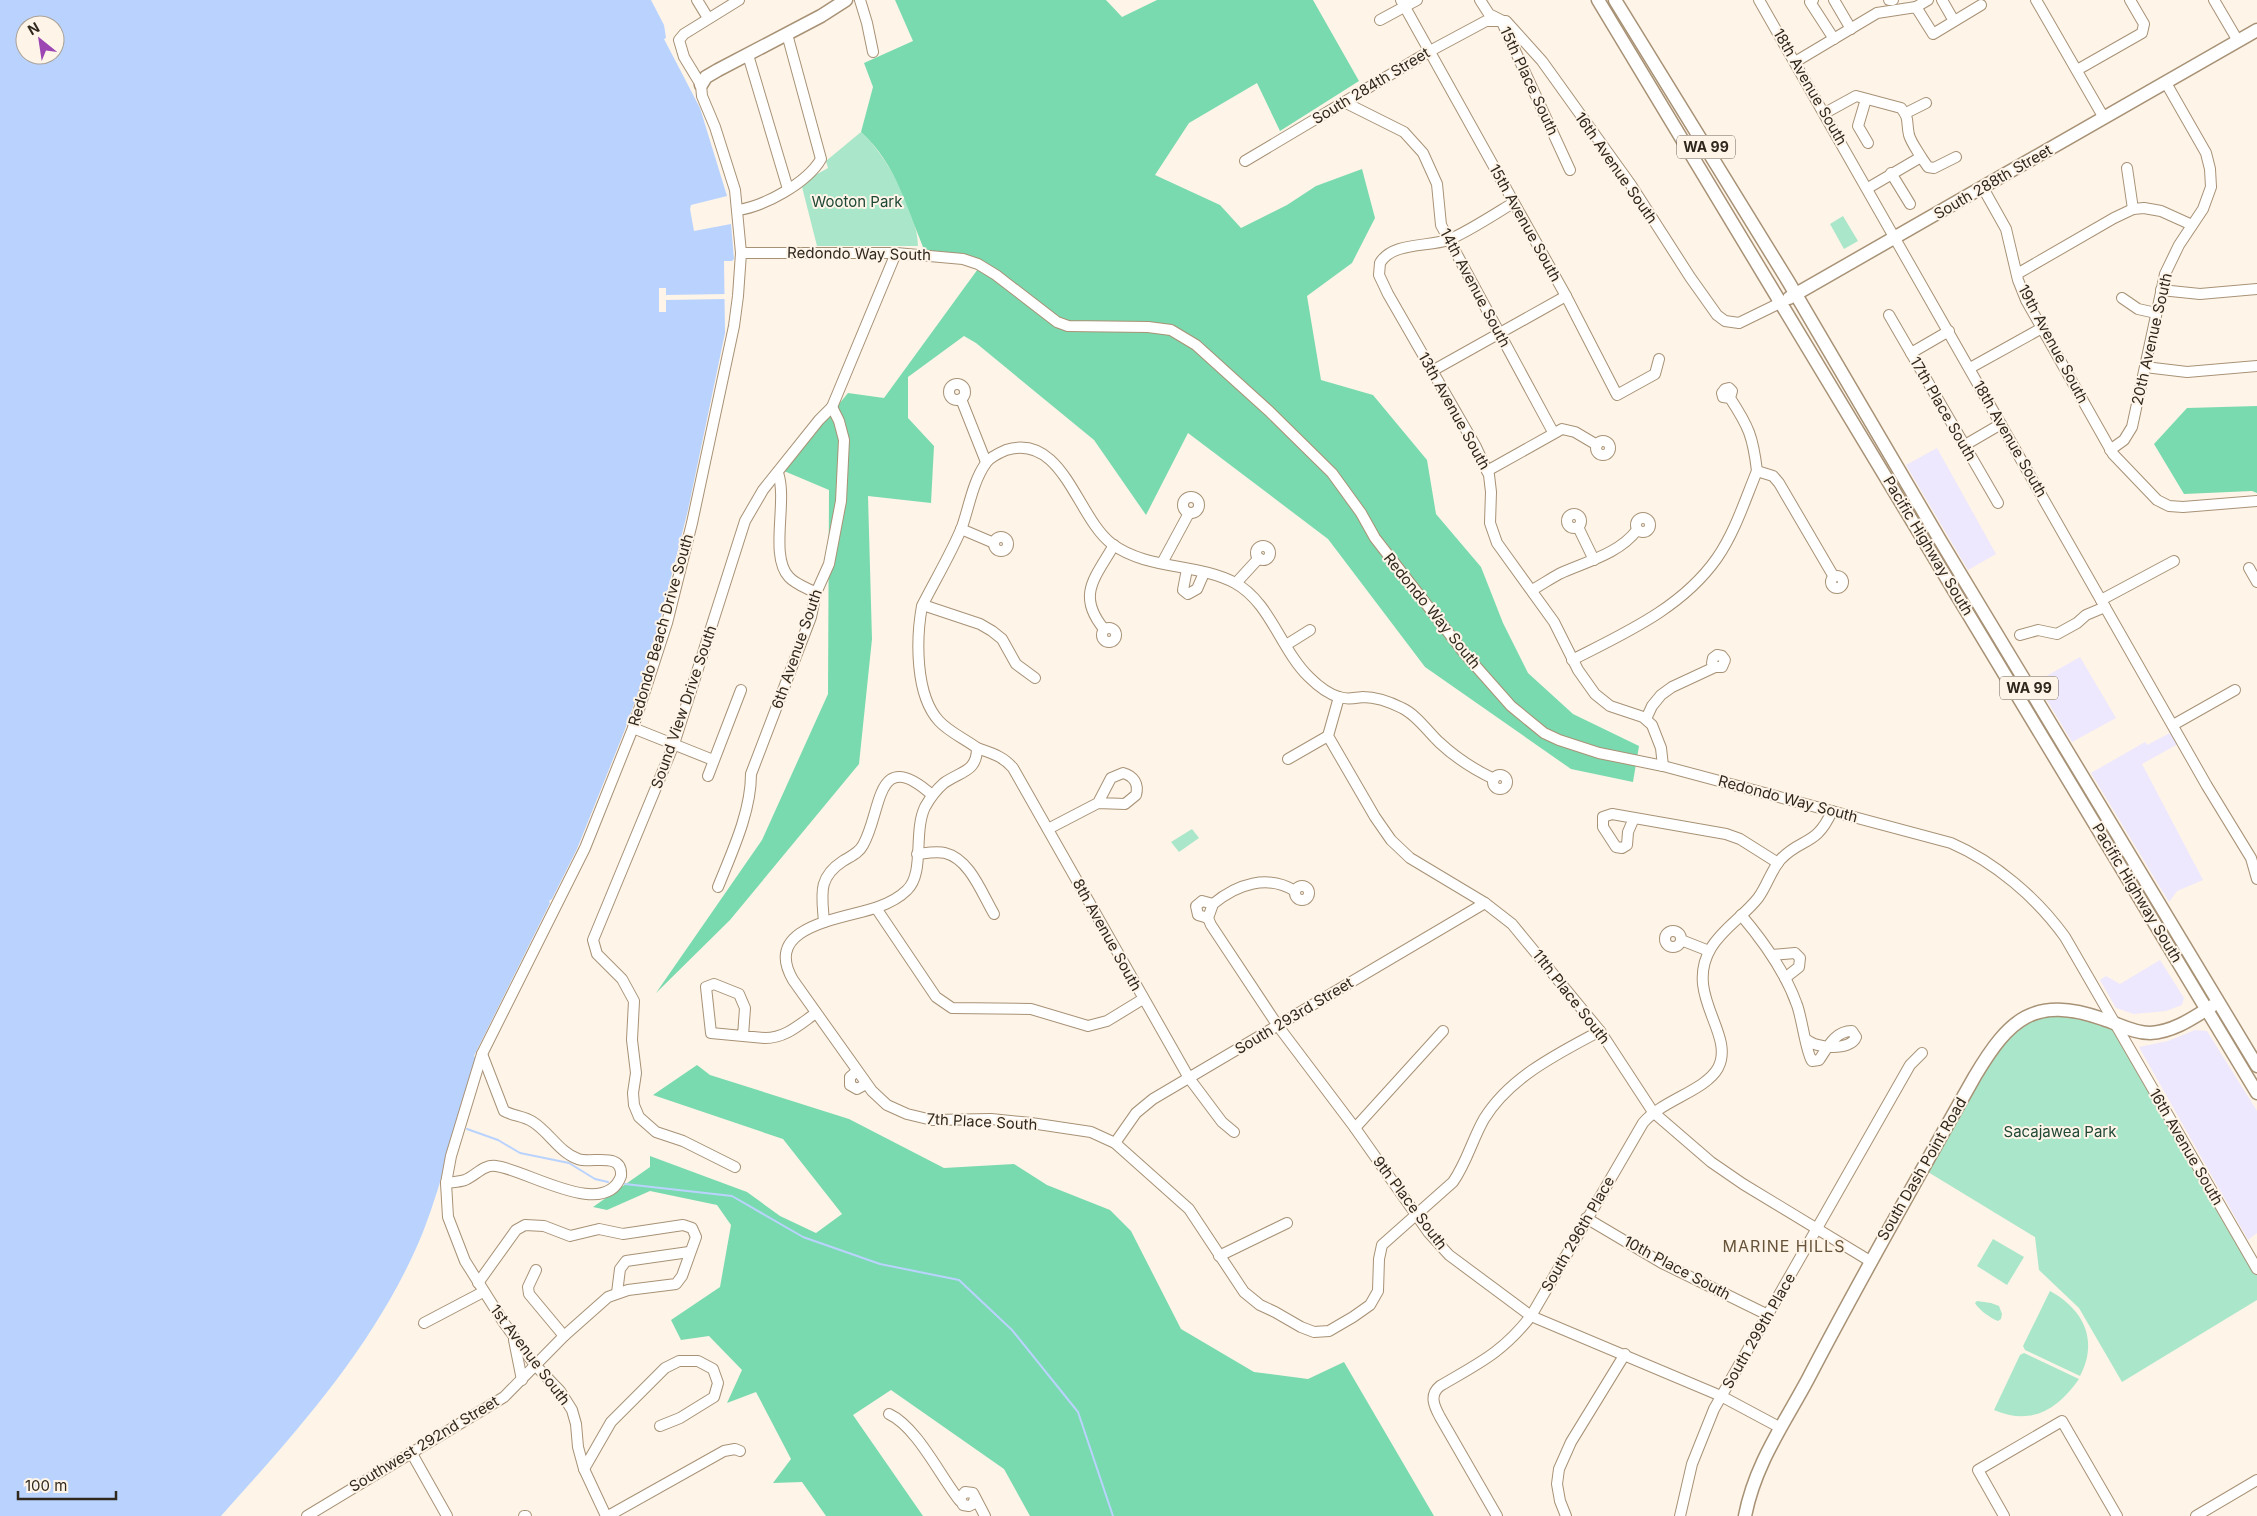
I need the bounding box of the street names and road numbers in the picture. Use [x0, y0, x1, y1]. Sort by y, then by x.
street label: 15th Place South [1496, 23, 1563, 138]
street label: 18th Avenue South [1769, 25, 1852, 148]
street label: South 284th Street [1308, 43, 1433, 128]
street label: 16th Avenue South [1571, 108, 1662, 227]
road number: WA 99 [1677, 136, 1735, 158]
street label: South 288th Street [1930, 140, 2055, 223]
street label: 15th Avenue South [1485, 161, 1566, 285]
street label: 14th Avenue South [1436, 225, 1515, 350]
street label: Redondo Way South [787, 243, 931, 264]
street label: 20th Avenue South [2127, 271, 2176, 407]
street label: 19th Avenue South [2014, 281, 2093, 406]
street label: 13th Avenue South [1414, 349, 1495, 473]
street label: 17th Place South [1906, 353, 1981, 464]
street label: 18th Avenue South [1969, 377, 2052, 500]
street label: Pacific Highway South [1879, 473, 1978, 619]
street label: Redondo Beach Drive South [624, 532, 697, 728]
street label: Redondo Way South [1380, 549, 1485, 673]
street label: 6th Avenue South [767, 586, 826, 711]
street label: Sound View Drive South [647, 623, 720, 791]
road number: WA 99 [2000, 676, 2058, 700]
street label: Redondo Way South [1716, 771, 1860, 826]
street label: Pacific Highway South [2088, 820, 2187, 966]
street label: 8th Avenue South [1069, 875, 1146, 994]
street label: 11th Place South [1529, 946, 1614, 1048]
street label: South 293rd Street [1231, 973, 1356, 1058]
street label: 16th Avenue South [2145, 1085, 2228, 1208]
street label: South Dash Point Road [1873, 1094, 1970, 1244]
street label: 7th Place South [926, 1109, 1038, 1134]
street label: 9th Place South [1369, 1152, 1452, 1253]
street label: South 296th Place [1537, 1173, 1618, 1295]
street label: 10th Place South [1621, 1231, 1734, 1304]
street label: South 299th Place [1718, 1270, 1799, 1392]
street label: 1st Avenue South [486, 1301, 574, 1409]
street label: Southwest 292nd Street [345, 1391, 502, 1496]

